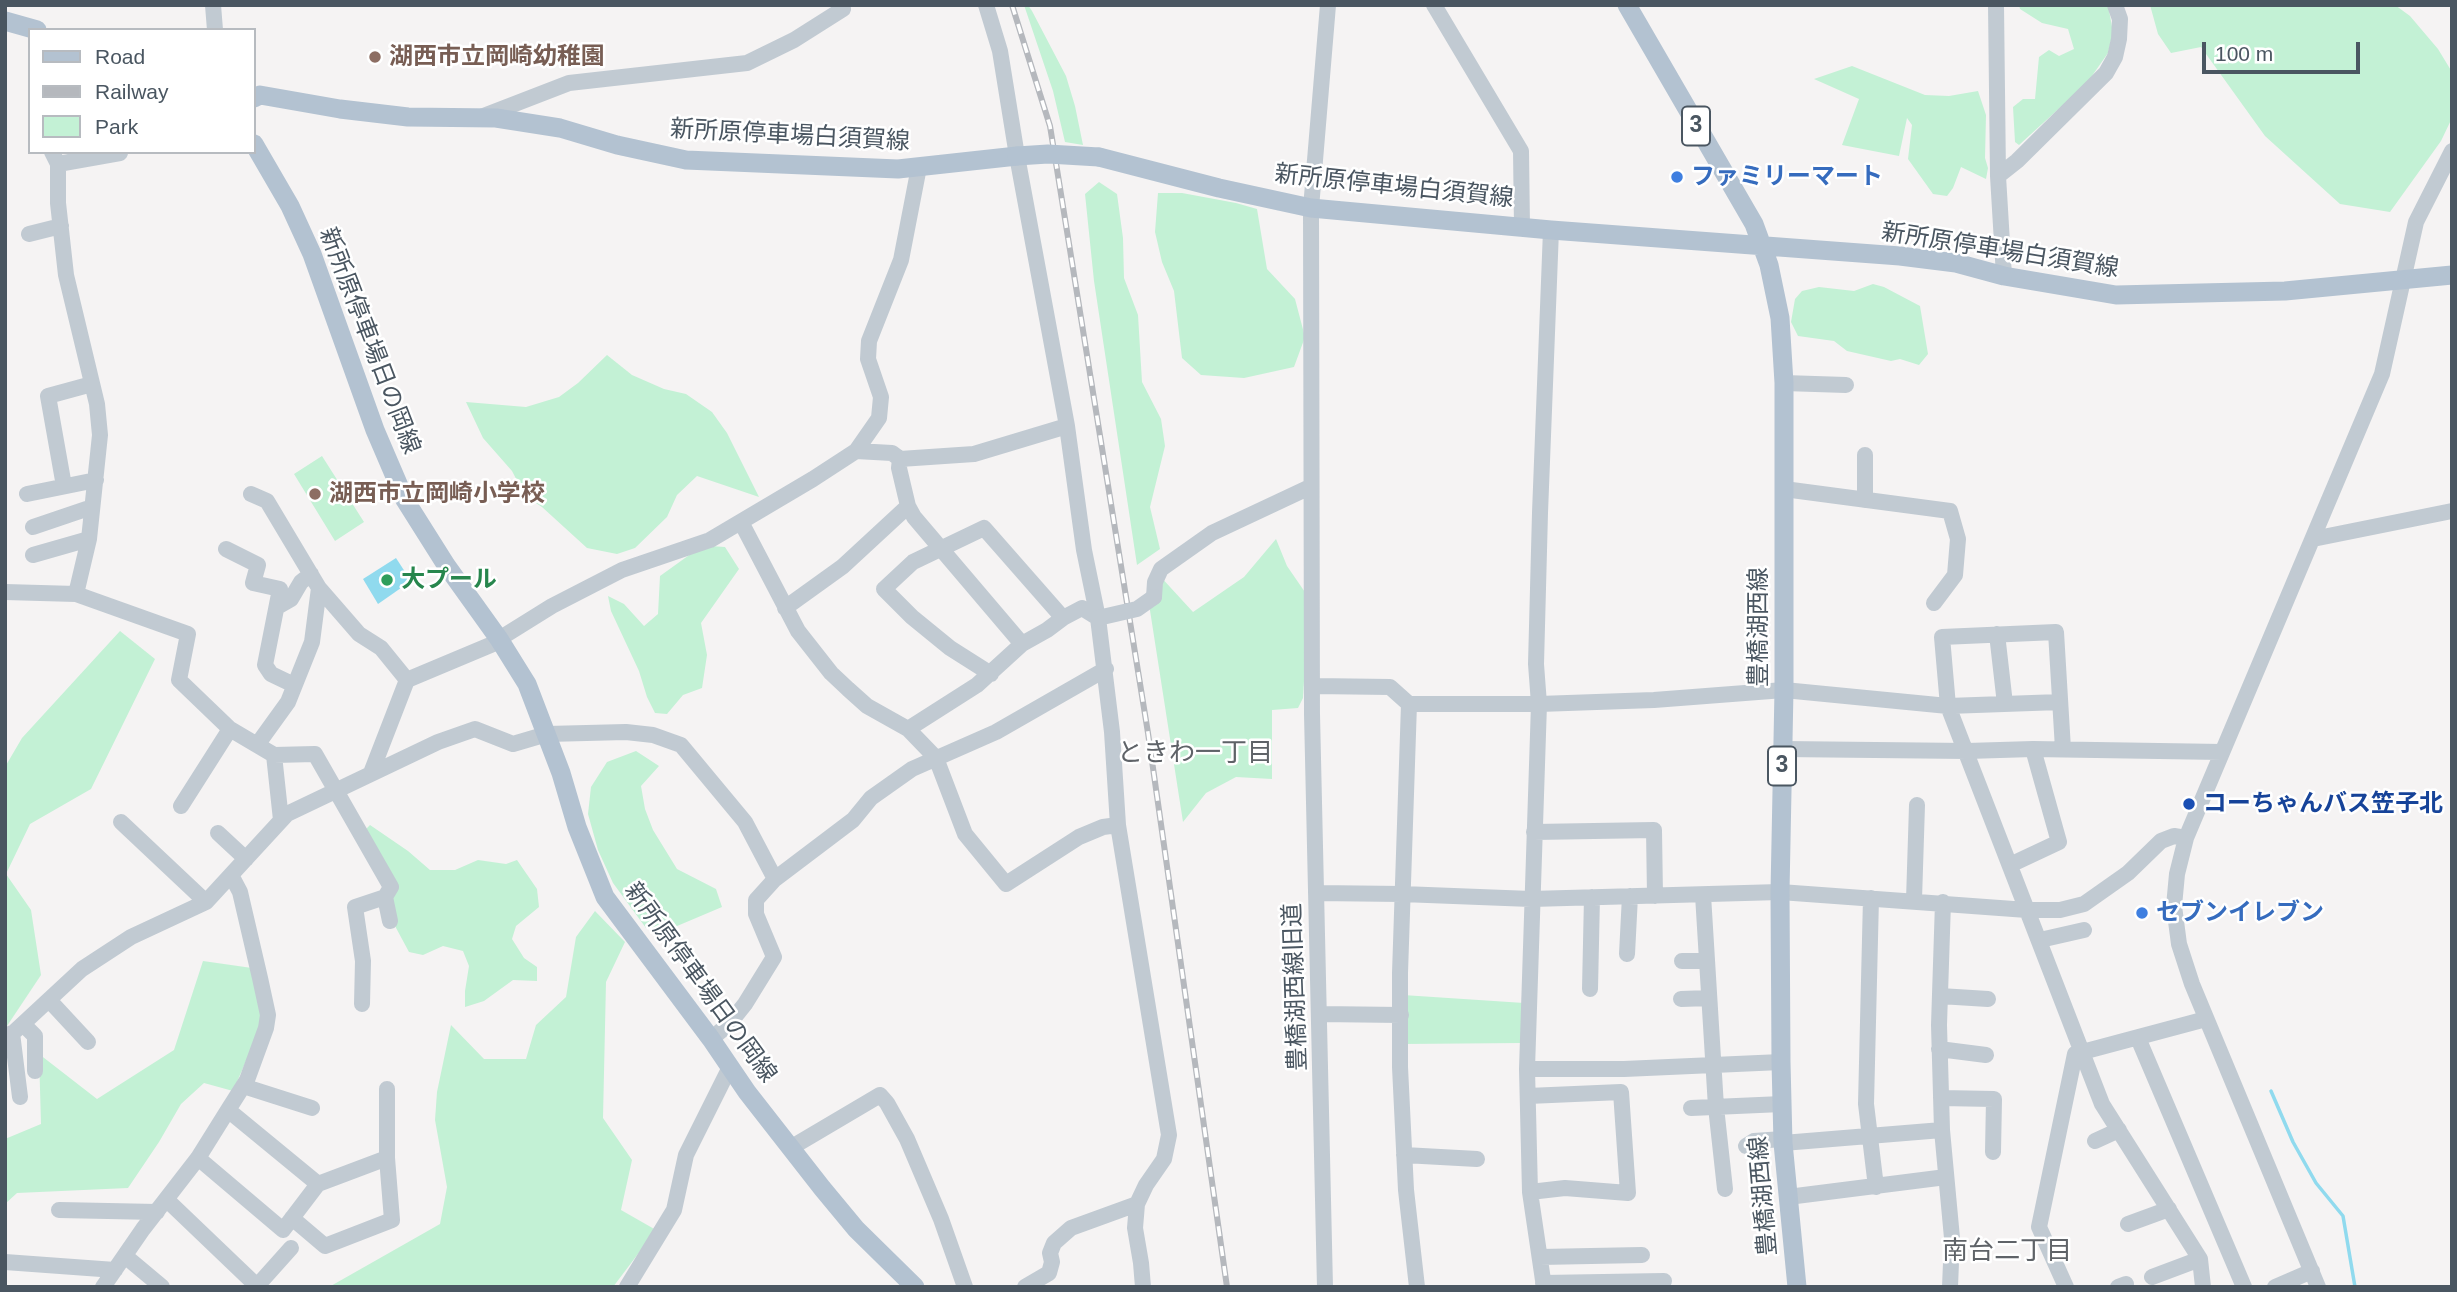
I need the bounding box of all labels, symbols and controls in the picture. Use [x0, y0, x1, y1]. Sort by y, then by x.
legend [28, 28, 256, 154]
scale bar [2205, 28, 2362, 72]
text: 100 m [2215, 42, 2273, 65]
place label: 湖西市立岡崎幼稚園 [389, 43, 605, 71]
text: Road [95, 45, 145, 68]
marker: 湖西市立岡崎幼稚園 [367, 49, 383, 65]
text: Railway [95, 80, 169, 103]
road number: 3 [1682, 106, 1710, 146]
text: Park [95, 115, 138, 138]
street label: 新所原停車場白須賀線 [669, 115, 911, 157]
street label: 新所原停車場白須賀線 [1273, 160, 1515, 214]
place label: ファミリーマート [1691, 163, 1883, 191]
marker: ファミリーマート [1669, 169, 1685, 185]
street label: 新所原停車場白須賀線 [1879, 218, 2121, 284]
street label: 新所原停車場日の岡線 [313, 224, 425, 458]
place label: 湖西市立岡崎小学校 [329, 480, 545, 508]
marker: 湖西市立岡崎小学校 [307, 486, 323, 502]
place label: 大プール [401, 566, 497, 594]
street label: 豊橋湖西線 [1745, 567, 1773, 687]
marker: 大プール [379, 572, 395, 588]
district label: ときわ一丁目 [1117, 738, 1273, 770]
road number: 3 [1768, 746, 1796, 786]
place label: コーちゃんバス笠子北 [2203, 790, 2443, 818]
marker: コーちゃんバス笠子北 [2181, 796, 2197, 812]
street label: 新所原停車場日の岡線 [618, 877, 782, 1089]
place label: セブンイレブン [2156, 899, 2324, 927]
street label: 豊橋湖西線旧道 [1279, 903, 1313, 1071]
marker: セブンイレブン [2134, 905, 2150, 921]
street label: 豊橋湖西線 [1744, 1135, 1784, 1257]
district label: 南台二丁目 [1942, 1236, 2072, 1268]

